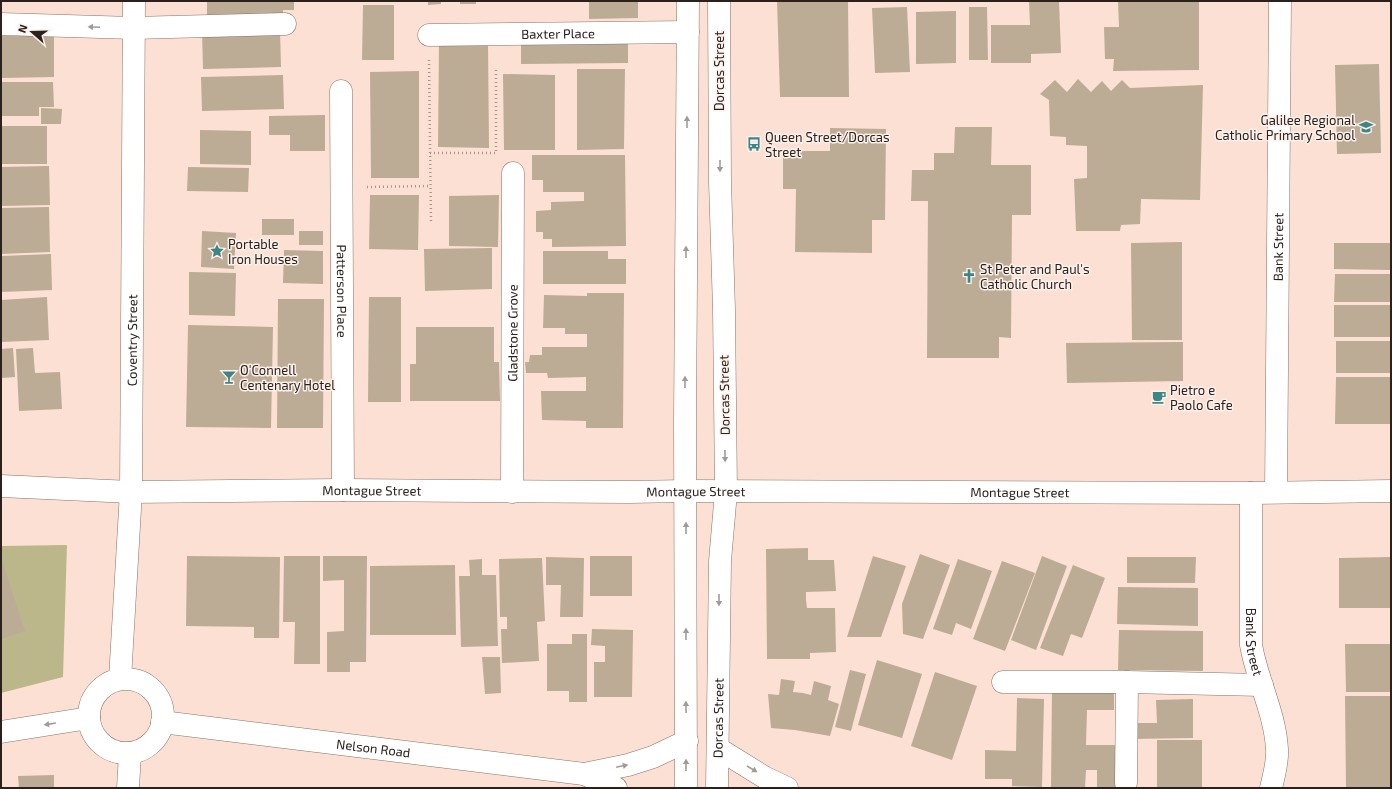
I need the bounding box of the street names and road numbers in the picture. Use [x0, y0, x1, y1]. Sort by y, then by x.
street label: Baxter Place [521, 25, 595, 42]
street label: Dorcas Street [711, 31, 727, 111]
street label: Bank Street [1270, 213, 1286, 281]
street label: Patterson Place [334, 244, 350, 338]
street label: Gladstone Grove [504, 284, 521, 382]
street label: Coventry Street [124, 294, 140, 386]
street label: Dorcas Street [715, 355, 733, 435]
street label: Montague Street [322, 482, 422, 499]
street label: Montague Street [646, 483, 745, 500]
street label: Montague Street [970, 484, 1069, 500]
street label: Bank Street [1243, 608, 1266, 678]
street label: Dorcas Street [709, 678, 726, 758]
street label: Nelson Road [335, 736, 411, 761]

